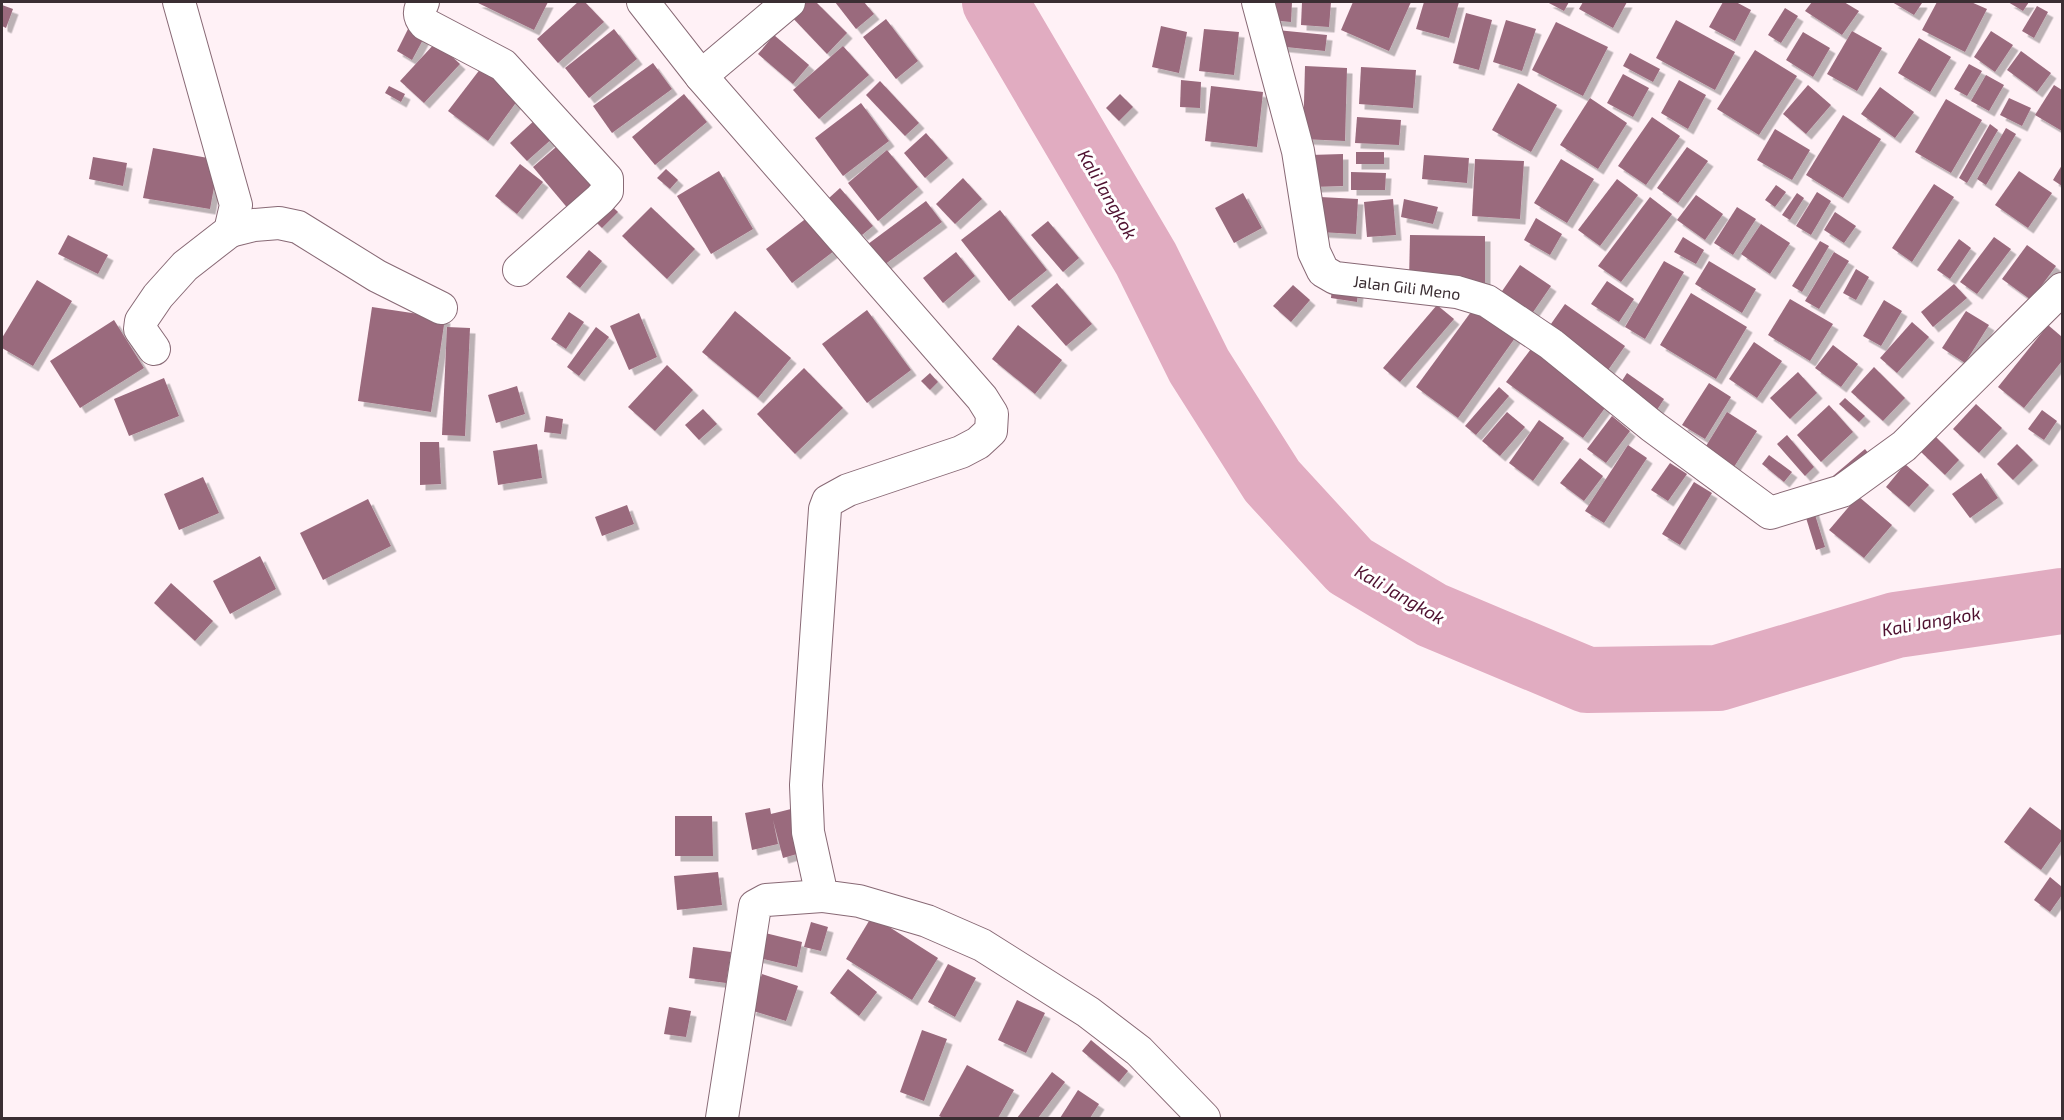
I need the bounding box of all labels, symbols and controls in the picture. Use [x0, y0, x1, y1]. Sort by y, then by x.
water label: Kali Jangkok [1073, 145, 1143, 243]
street label: Jalan Gili Meno [1352, 271, 1462, 303]
water label: Kali Jangkok [1351, 559, 1449, 629]
water label: Kali Jangkok [1880, 601, 1982, 641]

